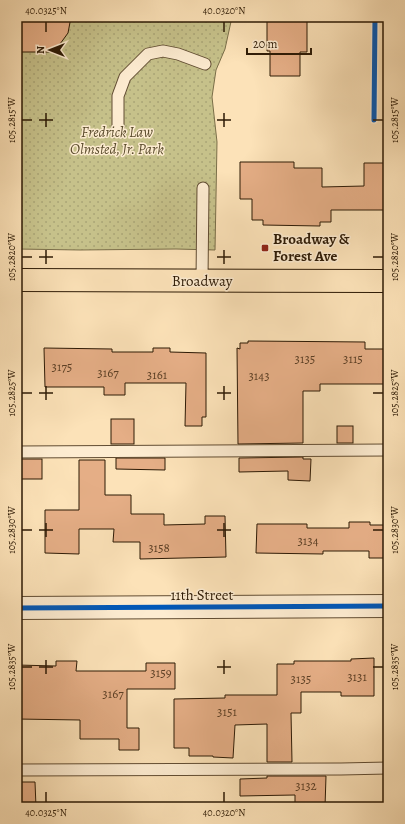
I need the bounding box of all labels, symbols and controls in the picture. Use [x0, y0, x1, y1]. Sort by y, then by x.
text: 40.0325°N [25, 4, 67, 17]
text: 40.0320°N [203, 4, 245, 17]
north arrow [30, 30, 70, 70]
scale bar [247, 30, 311, 56]
text: 20 m [253, 36, 277, 52]
text: N [33, 46, 48, 54]
text: 105.2815°W [5, 96, 18, 143]
text: 105.2815°W [388, 96, 401, 143]
park label: Fredrick Law Olmsted, Jr. Park [70, 122, 164, 159]
place label: Broadway & Forest Ave [273, 229, 350, 266]
text: 105.2820°W [5, 232, 18, 281]
text: 105.2820°W [388, 232, 401, 281]
marker: Broadway & Forest Ave [260, 243, 270, 253]
street label: Broadway [172, 271, 233, 291]
house number: 3135 [295, 350, 315, 367]
house number: 3115 [343, 350, 363, 367]
house number: 3175 [52, 358, 72, 375]
house number: 3167 [97, 364, 119, 381]
house number: 3161 [147, 366, 168, 383]
house number: 3143 [248, 367, 270, 384]
text: 105.2825°W [5, 369, 18, 417]
text: 105.2825°W [388, 369, 401, 417]
text: 105.2830°W [5, 506, 18, 554]
text: 105.2830°W [388, 506, 401, 554]
house number: 3134 [297, 532, 319, 549]
house number: 3158 [148, 539, 170, 556]
street label: 11th Street [170, 585, 234, 605]
text: 105.2835°W [5, 643, 18, 690]
text: 105.2835°W [388, 643, 401, 690]
house number: 3159 [150, 664, 172, 681]
house number: 3131 [347, 668, 367, 685]
house number: 3135 [291, 670, 311, 687]
house number: 3167 [102, 685, 124, 702]
house number: 3151 [217, 703, 237, 720]
house number: 3132 [295, 777, 317, 794]
text: 40.0325°N [25, 806, 67, 819]
text: 40.0320°N [203, 806, 245, 819]

